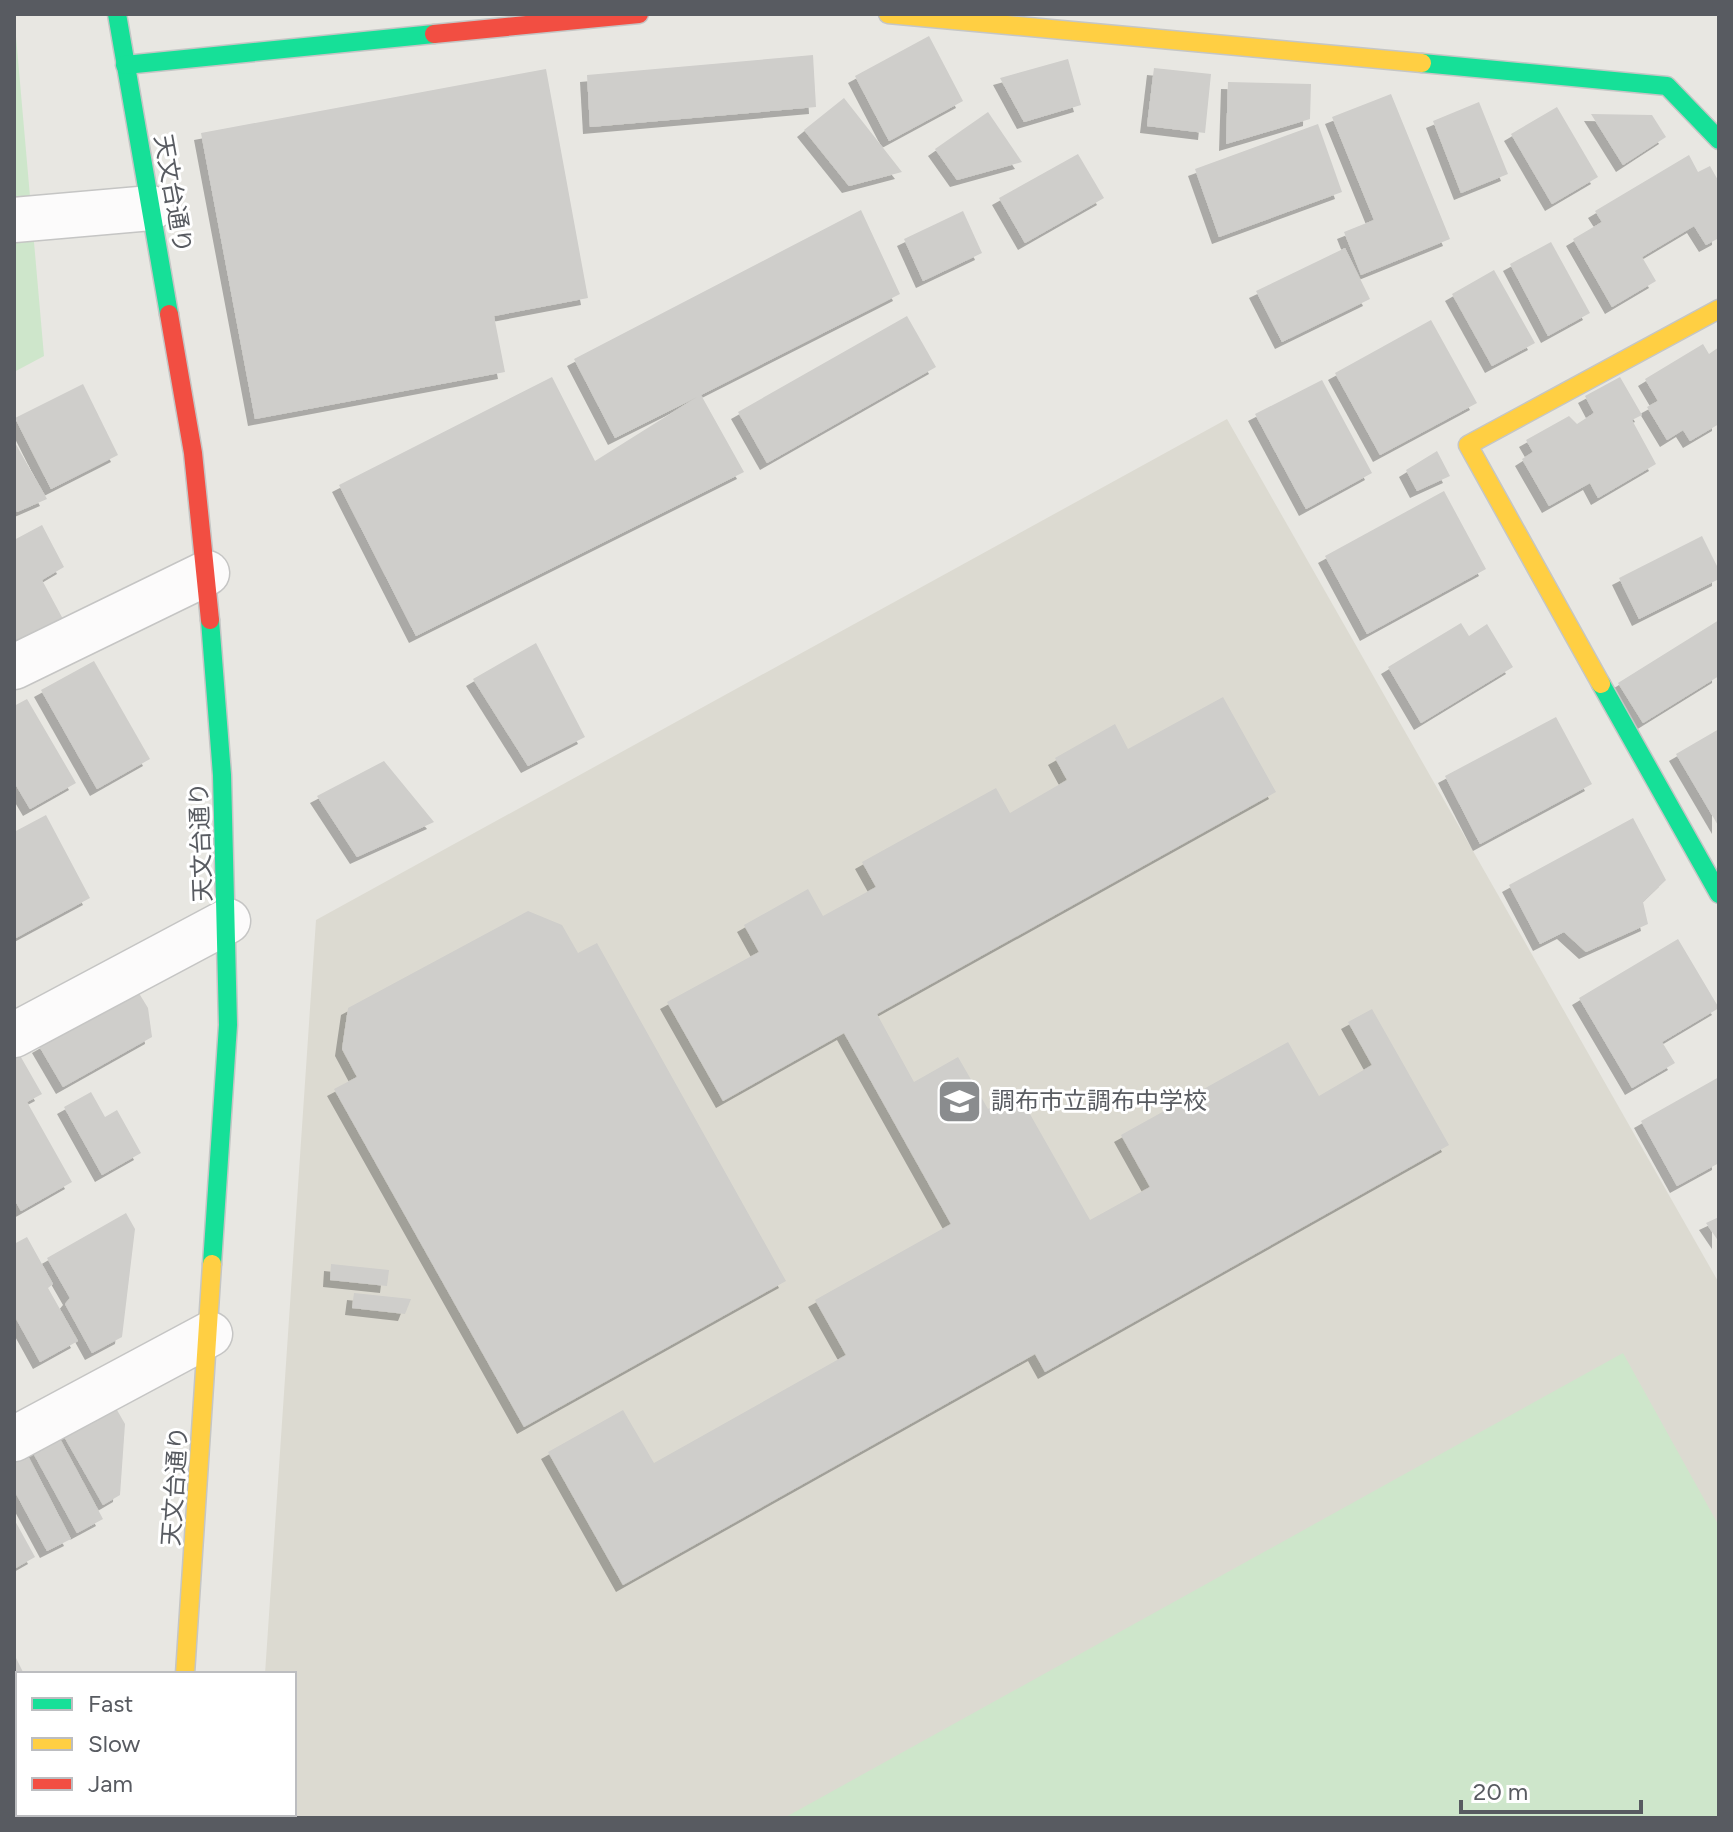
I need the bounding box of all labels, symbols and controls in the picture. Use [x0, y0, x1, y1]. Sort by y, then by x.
street label: 天文台通り [149, 132, 198, 256]
street label: 天文台通り [184, 782, 217, 902]
school or university icon: 調布市立調布中学校 [936, 1077, 984, 1125]
place label: 調布市立調布中学校 [991, 1086, 1207, 1115]
street label: 天文台通り [156, 1425, 193, 1547]
legend [16, 1672, 296, 1816]
text: Fast [88, 1689, 133, 1718]
text: Slow [88, 1729, 141, 1758]
scale bar [1461, 1764, 1641, 1814]
text: Jam [88, 1769, 133, 1798]
text: 20 m [1473, 1777, 1528, 1806]

